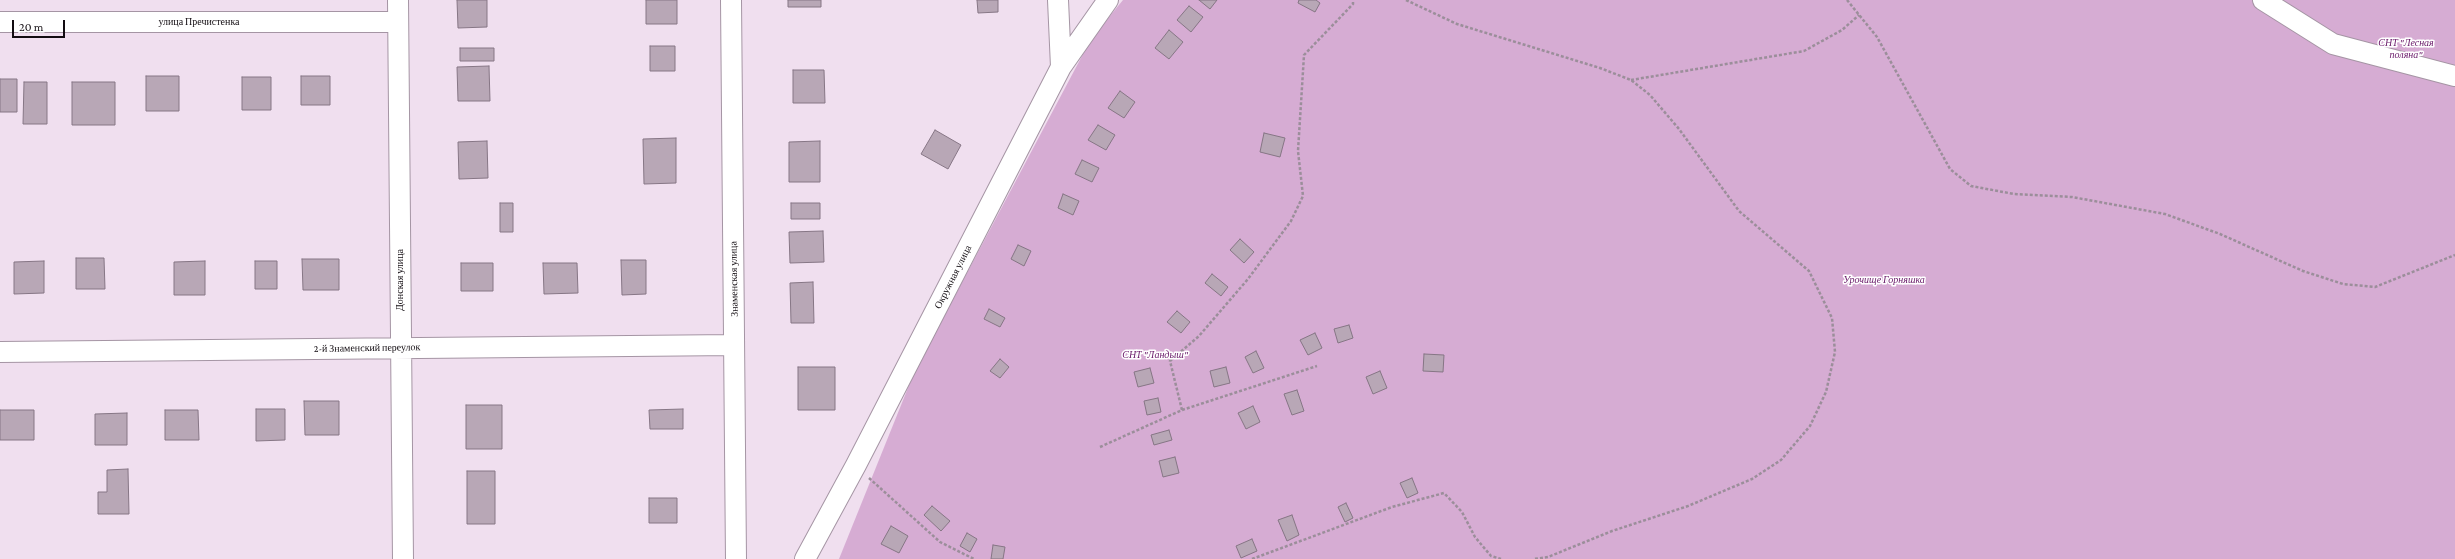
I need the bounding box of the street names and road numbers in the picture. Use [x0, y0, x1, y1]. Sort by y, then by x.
street label: улица Пречистенка [158, 16, 240, 28]
street label: Знаменская улица [727, 241, 741, 317]
street label: Окружная улица [932, 243, 974, 311]
street label: Донская улица [394, 249, 406, 311]
street label: 2-й Знаменский переулок [313, 341, 421, 355]

